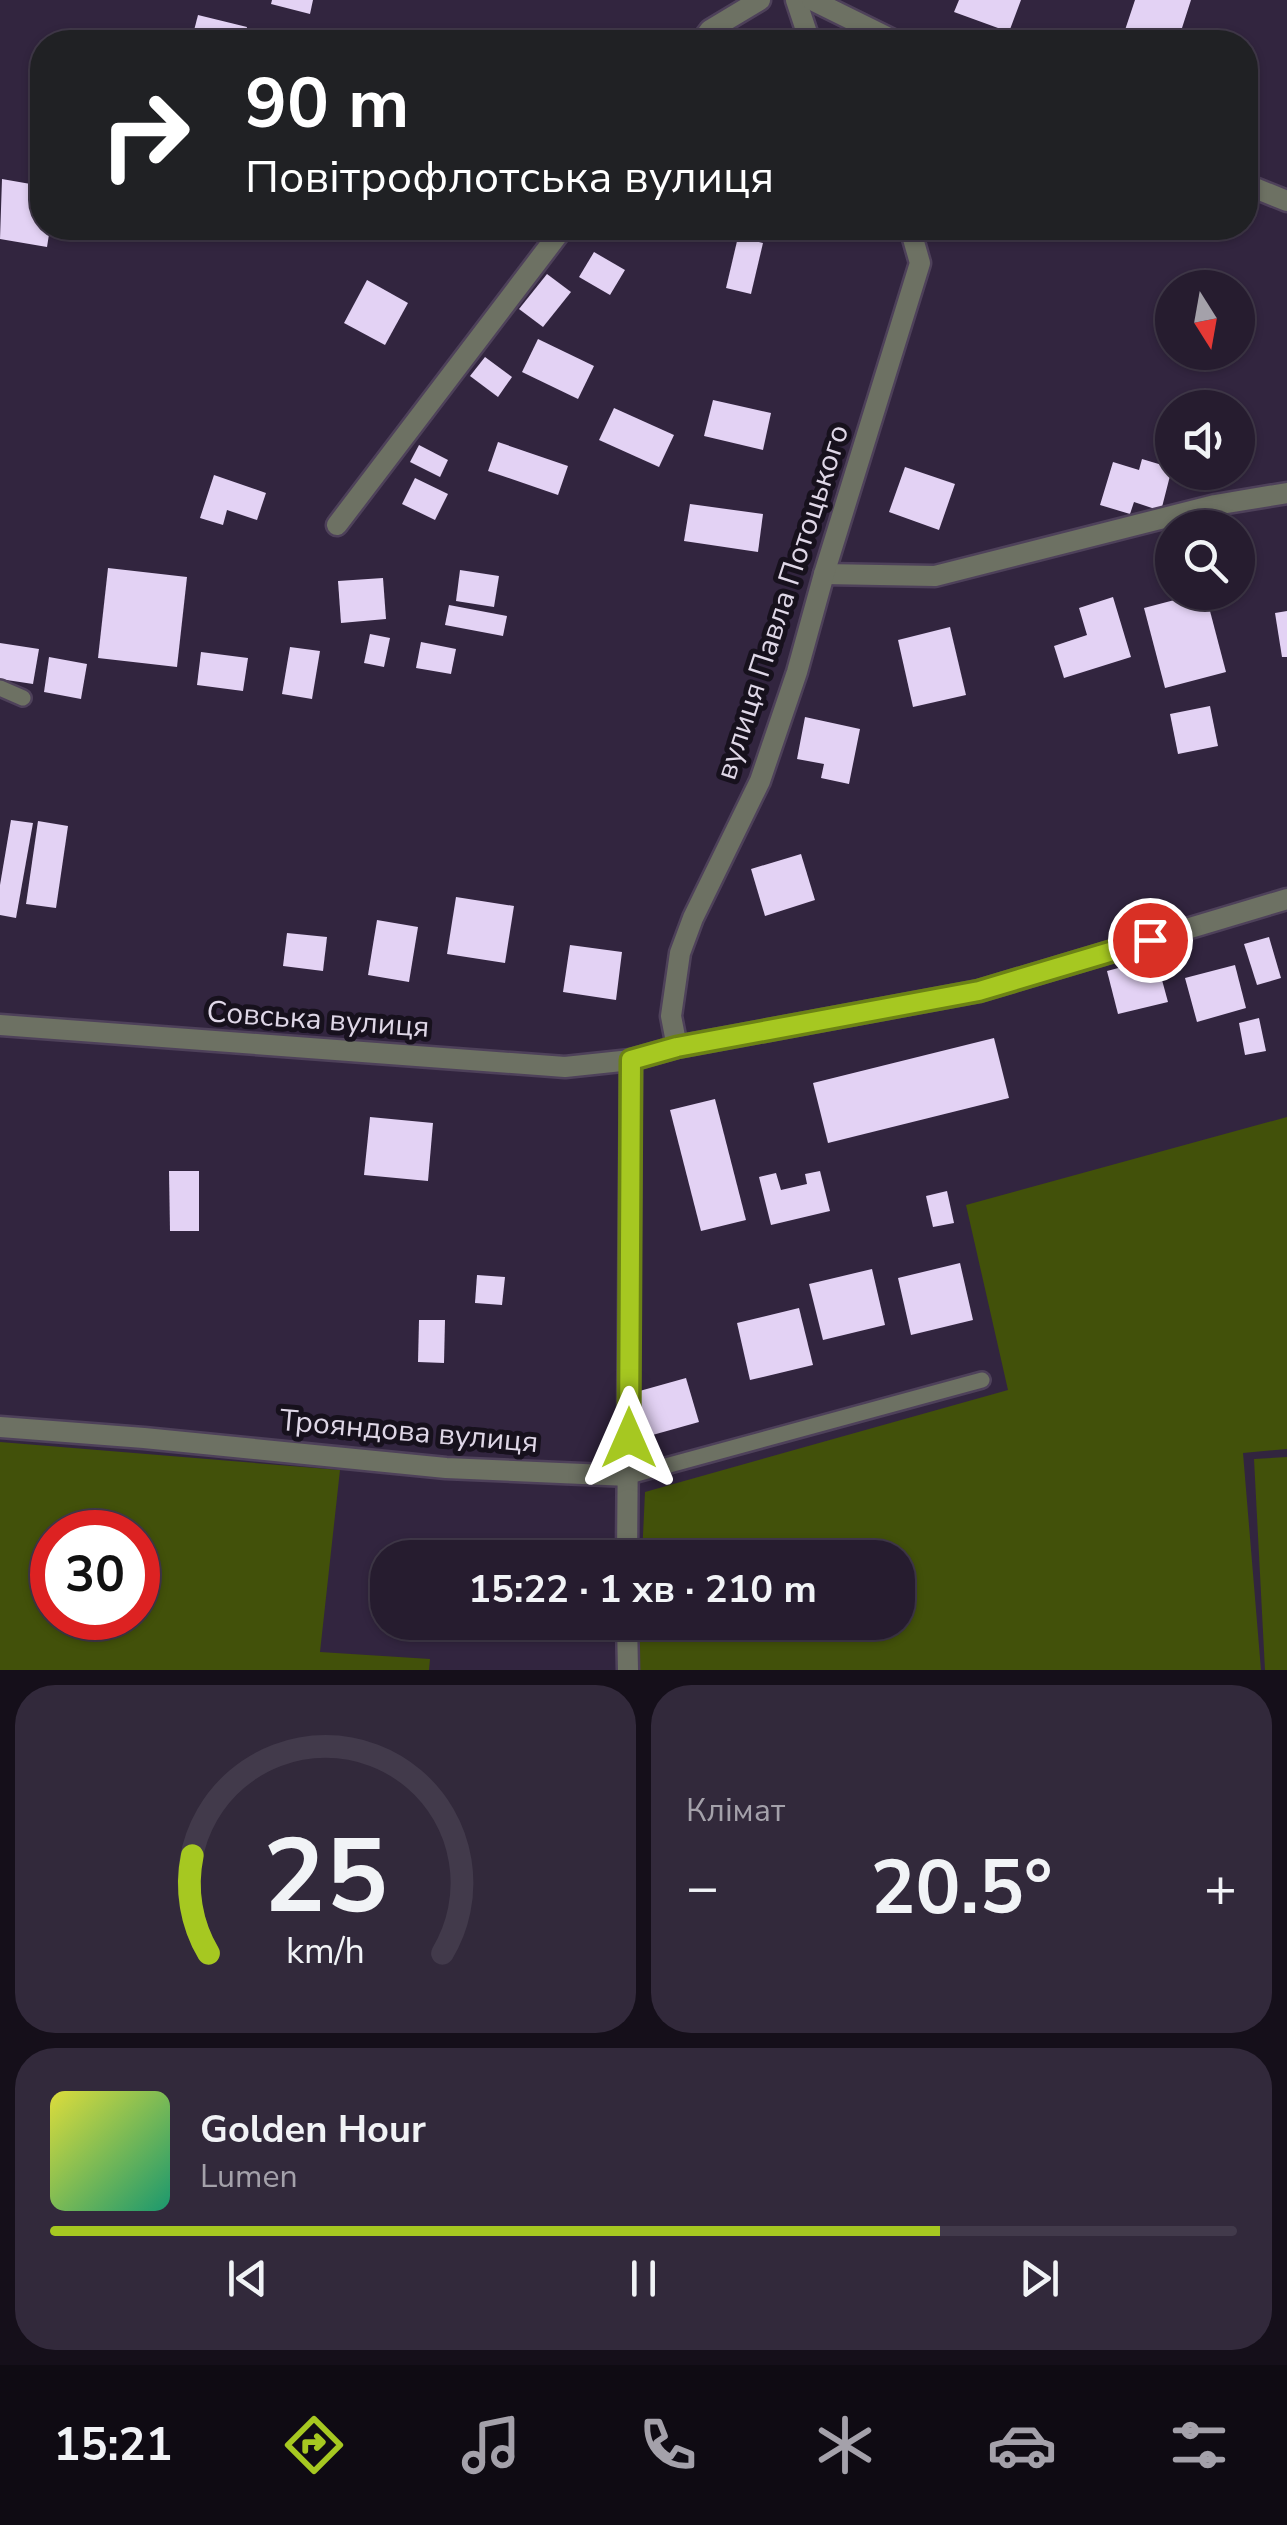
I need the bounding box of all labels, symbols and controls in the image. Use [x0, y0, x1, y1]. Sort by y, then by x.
text: 90 m [245, 56, 409, 152]
icon: right [80, 70, 210, 200]
text: Повітрофлотська вулиця [245, 147, 774, 208]
north arrow [1155, 270, 1255, 370]
map controls [1155, 270, 1255, 610]
button: sound [1155, 390, 1255, 490]
street label: вулиця Павла Потоцького [706, 419, 859, 785]
button: search [1155, 510, 1255, 610]
pin [1108, 898, 1193, 983]
icon: arrive [1123, 913, 1178, 968]
street label: Совська вулиця [205, 991, 431, 1048]
position arrow [577, 1386, 681, 1490]
street label: Трояндова вулиця [278, 1400, 540, 1463]
speed limit sign: 30 [30, 1510, 160, 1640]
text: 15:22 · 1 хв · 210 m [468, 1564, 817, 1615]
text: Клімат [686, 1789, 785, 1832]
text: 25 [263, 1806, 388, 1948]
text: 20.5° [870, 1837, 1053, 1939]
text: − [686, 1850, 719, 1925]
text: + [1204, 1850, 1237, 1925]
text: km/h [286, 1927, 365, 1976]
text: Golden Hour [200, 2104, 426, 2155]
text: Lumen [200, 2155, 298, 2198]
icon: previous [220, 2251, 275, 2306]
icon: pause [616, 2251, 671, 2306]
icon: next [1012, 2251, 1067, 2306]
icon: directions [279, 2410, 349, 2480]
icon: music [456, 2410, 526, 2480]
icon: phone [633, 2410, 703, 2480]
icon: climate [810, 2410, 880, 2480]
icon: car [987, 2410, 1057, 2480]
icon: filters [1164, 2410, 1234, 2480]
text: 15:21 [53, 2415, 173, 2476]

